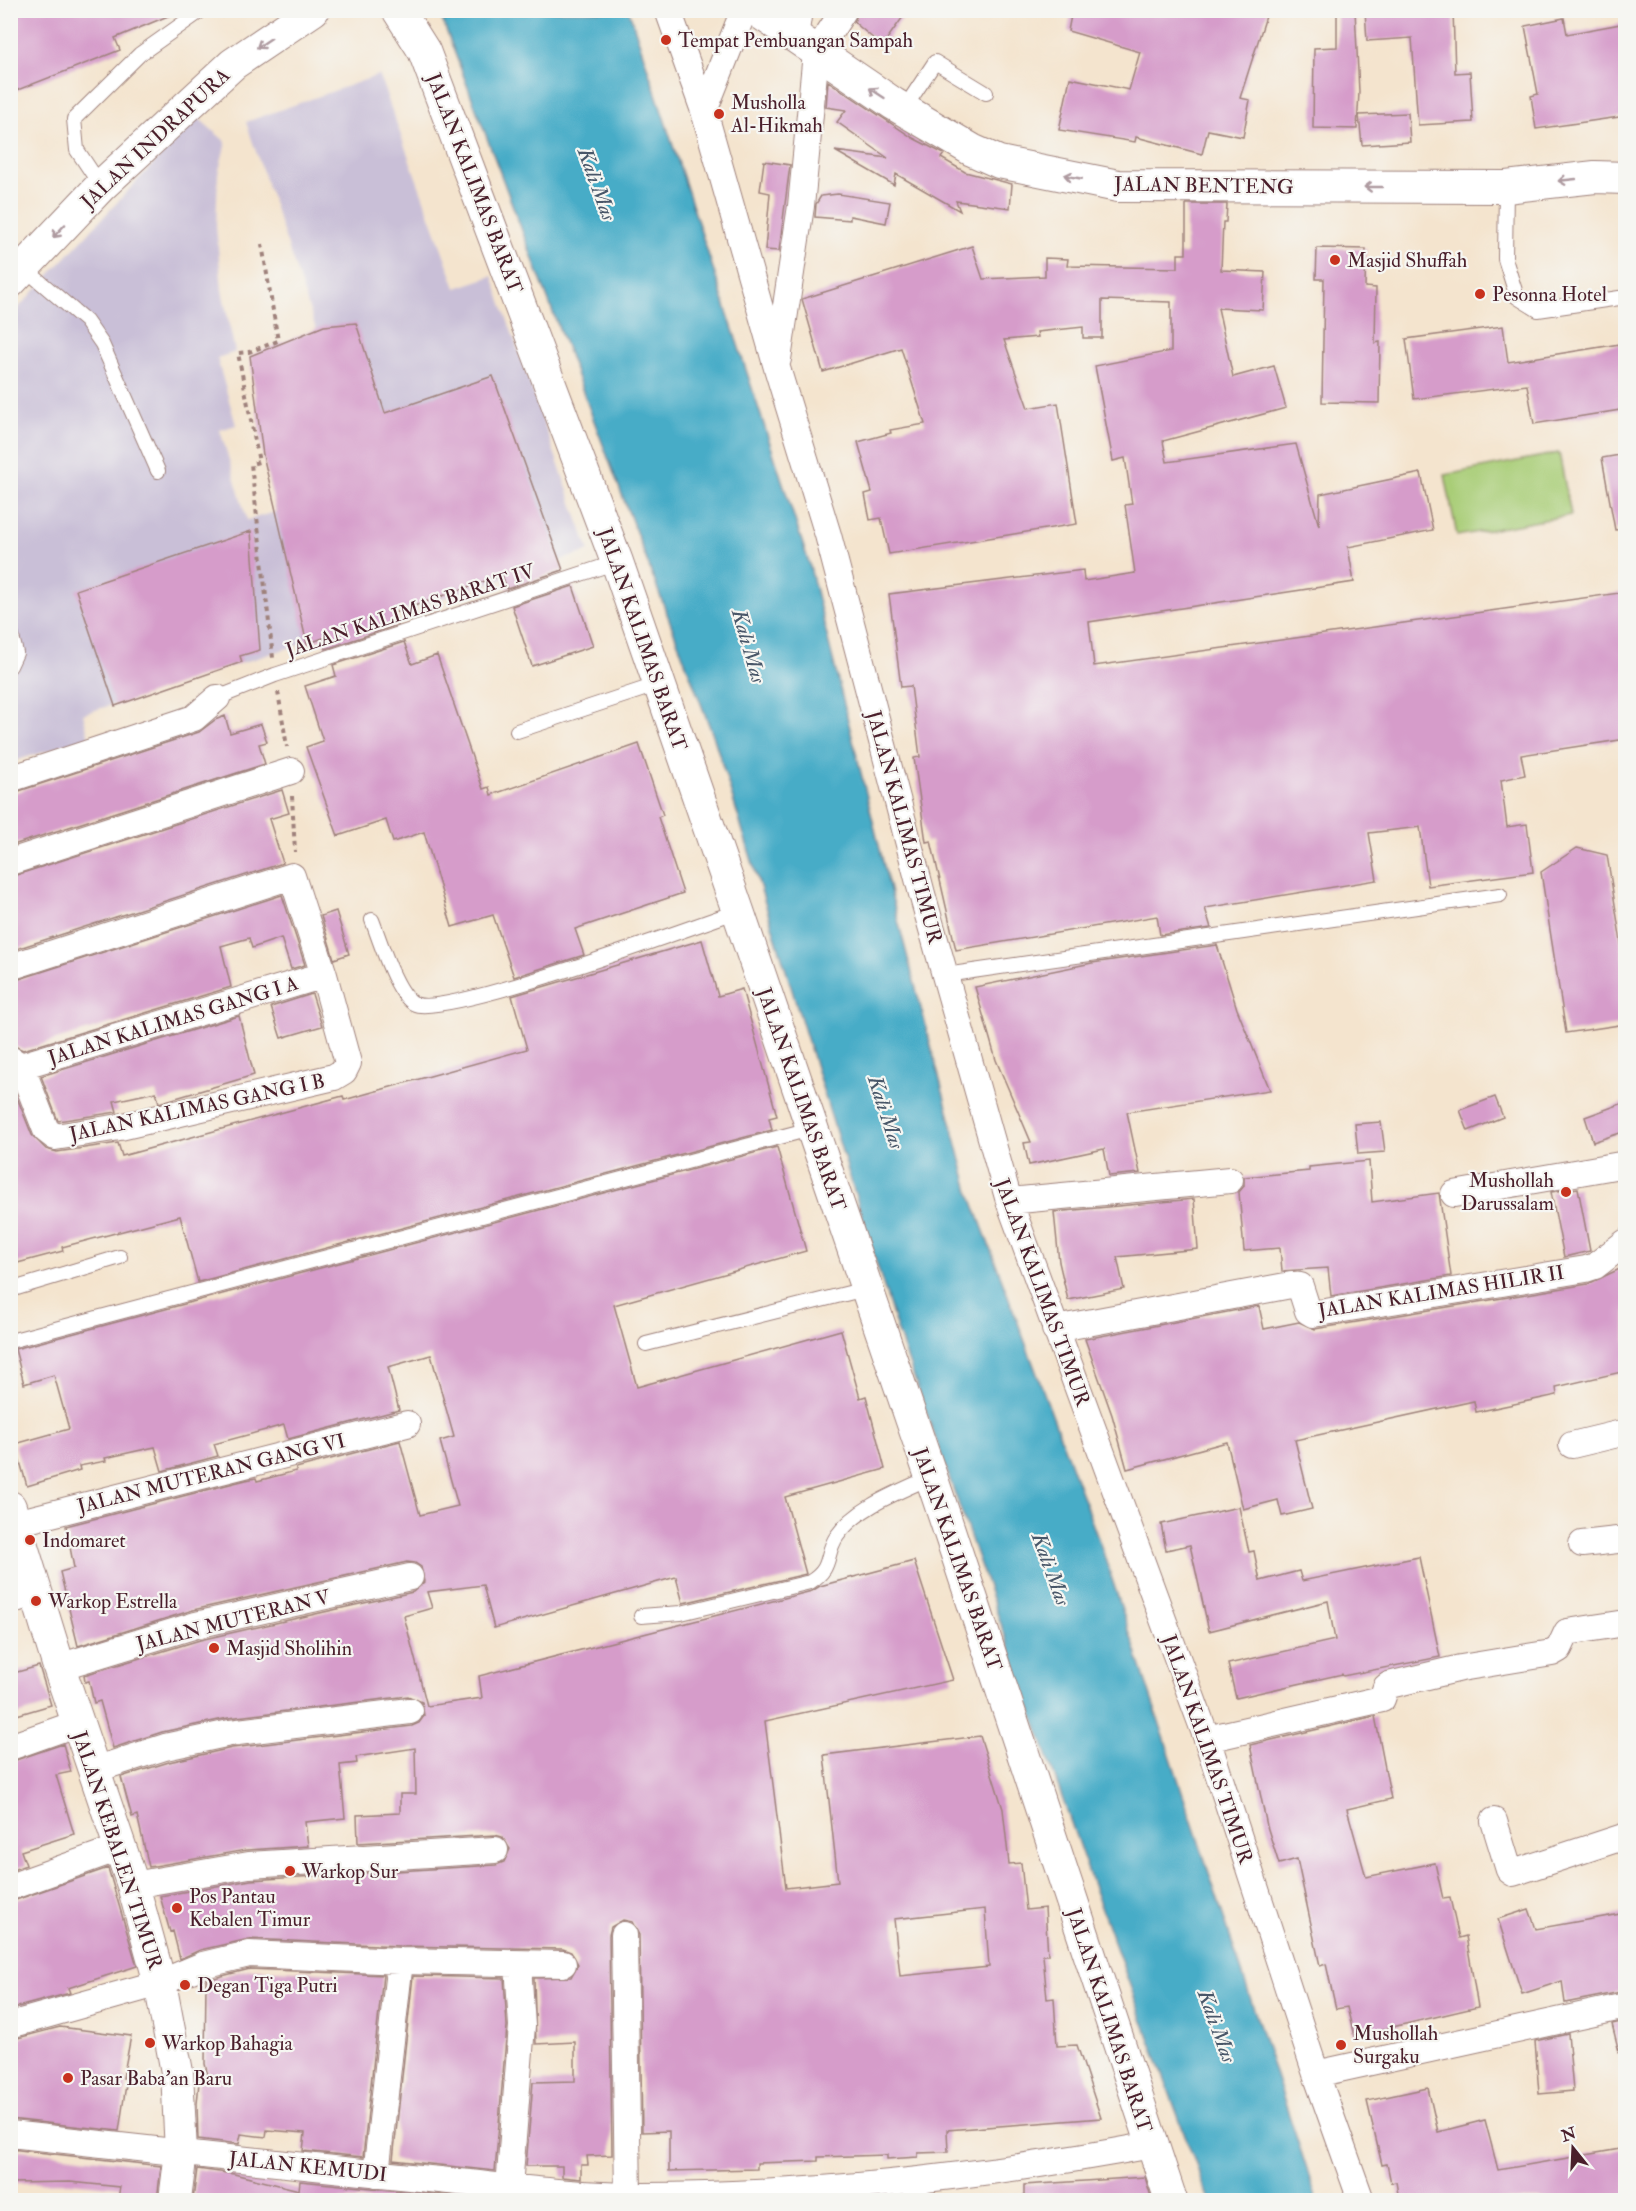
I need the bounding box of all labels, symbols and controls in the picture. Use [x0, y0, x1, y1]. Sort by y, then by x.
place label: Tempat Pembuangan Sampah [678, 28, 913, 54]
marker: Tempat Pembuangan Sampah [659, 33, 673, 47]
one-way arrow [257, 37, 273, 49]
street label: JALAN INDRAPURA [75, 63, 235, 215]
street label: JALAN KALIMAS BARAT [421, 68, 528, 297]
one-way arrow [869, 86, 886, 99]
place label: Musholla Al-Hikmah [730, 90, 823, 138]
marker: Musholla Al-Hikmah [712, 107, 726, 121]
water label: Kali Mas [571, 143, 623, 225]
one-way arrow [1064, 171, 1084, 182]
street label: JALAN BENTENG [1113, 171, 1294, 200]
one-way arrow [1558, 175, 1578, 186]
one-way arrow [1363, 181, 1383, 193]
one-way arrow [52, 223, 66, 238]
place label: Masjid Shuffah [1347, 248, 1468, 273]
marker: Masjid Shuffah [1328, 253, 1342, 267]
place label: Pesonna Hotel [1492, 282, 1607, 307]
marker: Pesonna Hotel [1473, 287, 1487, 301]
street label: JALAN KALIMAS BARAT [592, 523, 693, 754]
street label: JALAN KALIMAS BARAT IV [281, 558, 539, 663]
water label: Kali Mas [725, 605, 772, 687]
street label: JALAN KALIMAS TIMUR [861, 707, 948, 947]
street label: JALAN KALIMAS GANG I A [44, 970, 302, 1071]
street label: JALAN KALIMAS BARAT [751, 983, 852, 1214]
street label: JALAN KALIMAS GANG I B [66, 1068, 327, 1147]
water label: Kali Mas [861, 1071, 910, 1153]
place label: Mushollah Darussalam [1461, 1168, 1555, 1216]
street label: JALAN KALIMAS TIMUR [989, 1174, 1096, 1410]
marker: Mushollah Darussalam [1559, 1185, 1573, 1199]
street label: JALAN KALIMAS HILIR II [1315, 1260, 1566, 1323]
street label: JALAN MUTERAN GANG VI [74, 1428, 348, 1519]
street label: JALAN KALIMAS BARAT [907, 1443, 1008, 1674]
place label: Indomaret [42, 1528, 126, 1553]
water label: Kali Mas [1025, 1528, 1077, 1610]
marker: Indomaret [23, 1533, 37, 1547]
street label: JALAN MUTERAN V [133, 1584, 334, 1657]
place label: Warkop Estrella [47, 1589, 178, 1615]
marker: Warkop Estrella [29, 1594, 43, 1608]
street label: JALAN KALIMAS TIMUR [1156, 1630, 1259, 1868]
place label: Masjid Sholihin [226, 1636, 352, 1661]
marker: Masjid Sholihin [207, 1641, 221, 1655]
street label: JALAN KEBALEN TIMUR [67, 1727, 168, 1973]
place label: Warkop Sur [301, 1859, 399, 1885]
marker: Warkop Sur [283, 1864, 297, 1878]
place label: Pos Pantau Kebalen Timur [189, 1884, 311, 1932]
marker: Pos Pantau Kebalen Timur [170, 1901, 184, 1915]
street label: JALAN KALIMAS BARAT [1061, 1904, 1158, 2135]
place label: Degan Tiga Putri [197, 1973, 338, 1998]
marker: Degan Tiga Putri [178, 1978, 192, 1992]
water label: Kali Mas [1191, 1985, 1243, 2067]
place label: Mushollah Surgaku [1353, 2021, 1439, 2069]
place label: Warkop Bahagia [161, 2031, 294, 2057]
marker: Warkop Bahagia [143, 2036, 157, 2050]
marker: Mushollah Surgaku [1334, 2038, 1348, 2052]
place label: Pasar Baba'an Baru [80, 2066, 232, 2091]
marker: Pasar Baba'an Baru [61, 2071, 75, 2085]
north arrow [1543, 2118, 1603, 2178]
text: N [1558, 2123, 1579, 2147]
street label: JALAN KEMUDI [227, 2146, 388, 2187]

